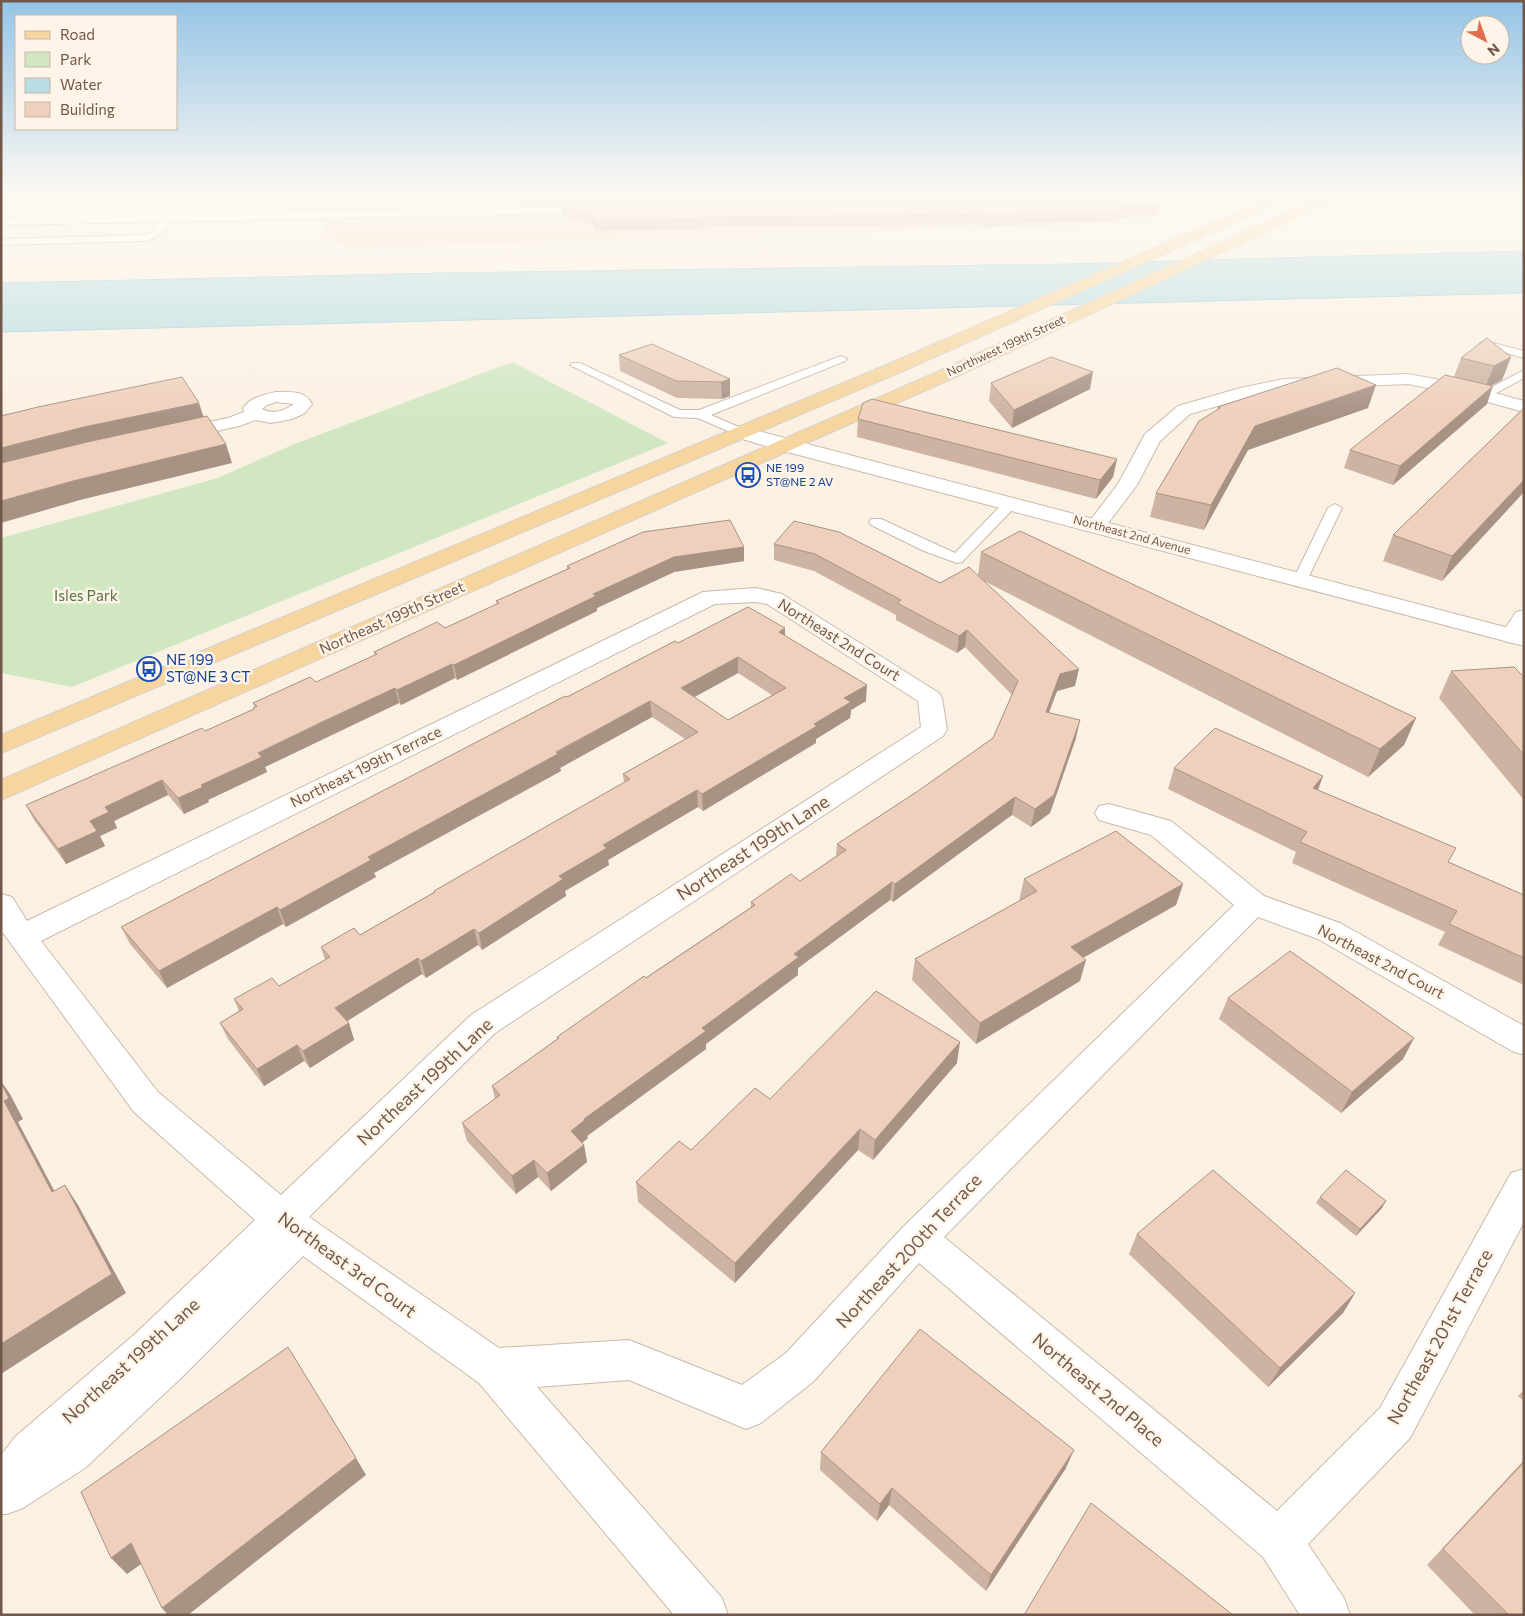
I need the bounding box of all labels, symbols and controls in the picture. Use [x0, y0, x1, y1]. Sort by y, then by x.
legend [15, 15, 178, 130]
north arrow [1460, 15, 1510, 65]
text: Road [60, 25, 95, 43]
text: N [1484, 40, 1503, 60]
text: Park [60, 50, 91, 68]
text: Water [60, 75, 102, 93]
text: Building [60, 100, 115, 118]
street label: Northwest 199th Street [944, 312, 1067, 379]
place label: NE 199 ST@NE 2 AV [766, 460, 833, 488]
bus stop icon: NE 199 ST@NE 2 AV [735, 462, 761, 488]
street label: Northeast 2nd Avenue [1072, 512, 1192, 556]
street label: Northeast 199th Street [316, 577, 467, 657]
park label: Isles Park [54, 586, 118, 604]
street label: Northeast 2nd Court [775, 594, 904, 684]
place label: NE 199 ST@NE 3 CT [166, 650, 251, 685]
bus stop icon: NE 199 ST@NE 3 CT [136, 656, 162, 682]
street label: Northeast 199th Terrace [287, 722, 444, 811]
street label: Northeast 199th Lane [672, 790, 833, 905]
street label: Northeast 2nd Court [1315, 920, 1448, 1002]
street label: Northeast 199th Lane [352, 1013, 497, 1150]
street label: Northeast 200th Terrace [831, 1168, 986, 1332]
street label: Northeast 3rd Court [274, 1207, 421, 1322]
street label: Northeast 201st Terrace [1382, 1245, 1497, 1428]
street label: Northeast 199th Lane [57, 1293, 204, 1428]
street label: Northeast 2nd Place [1028, 1328, 1169, 1451]

